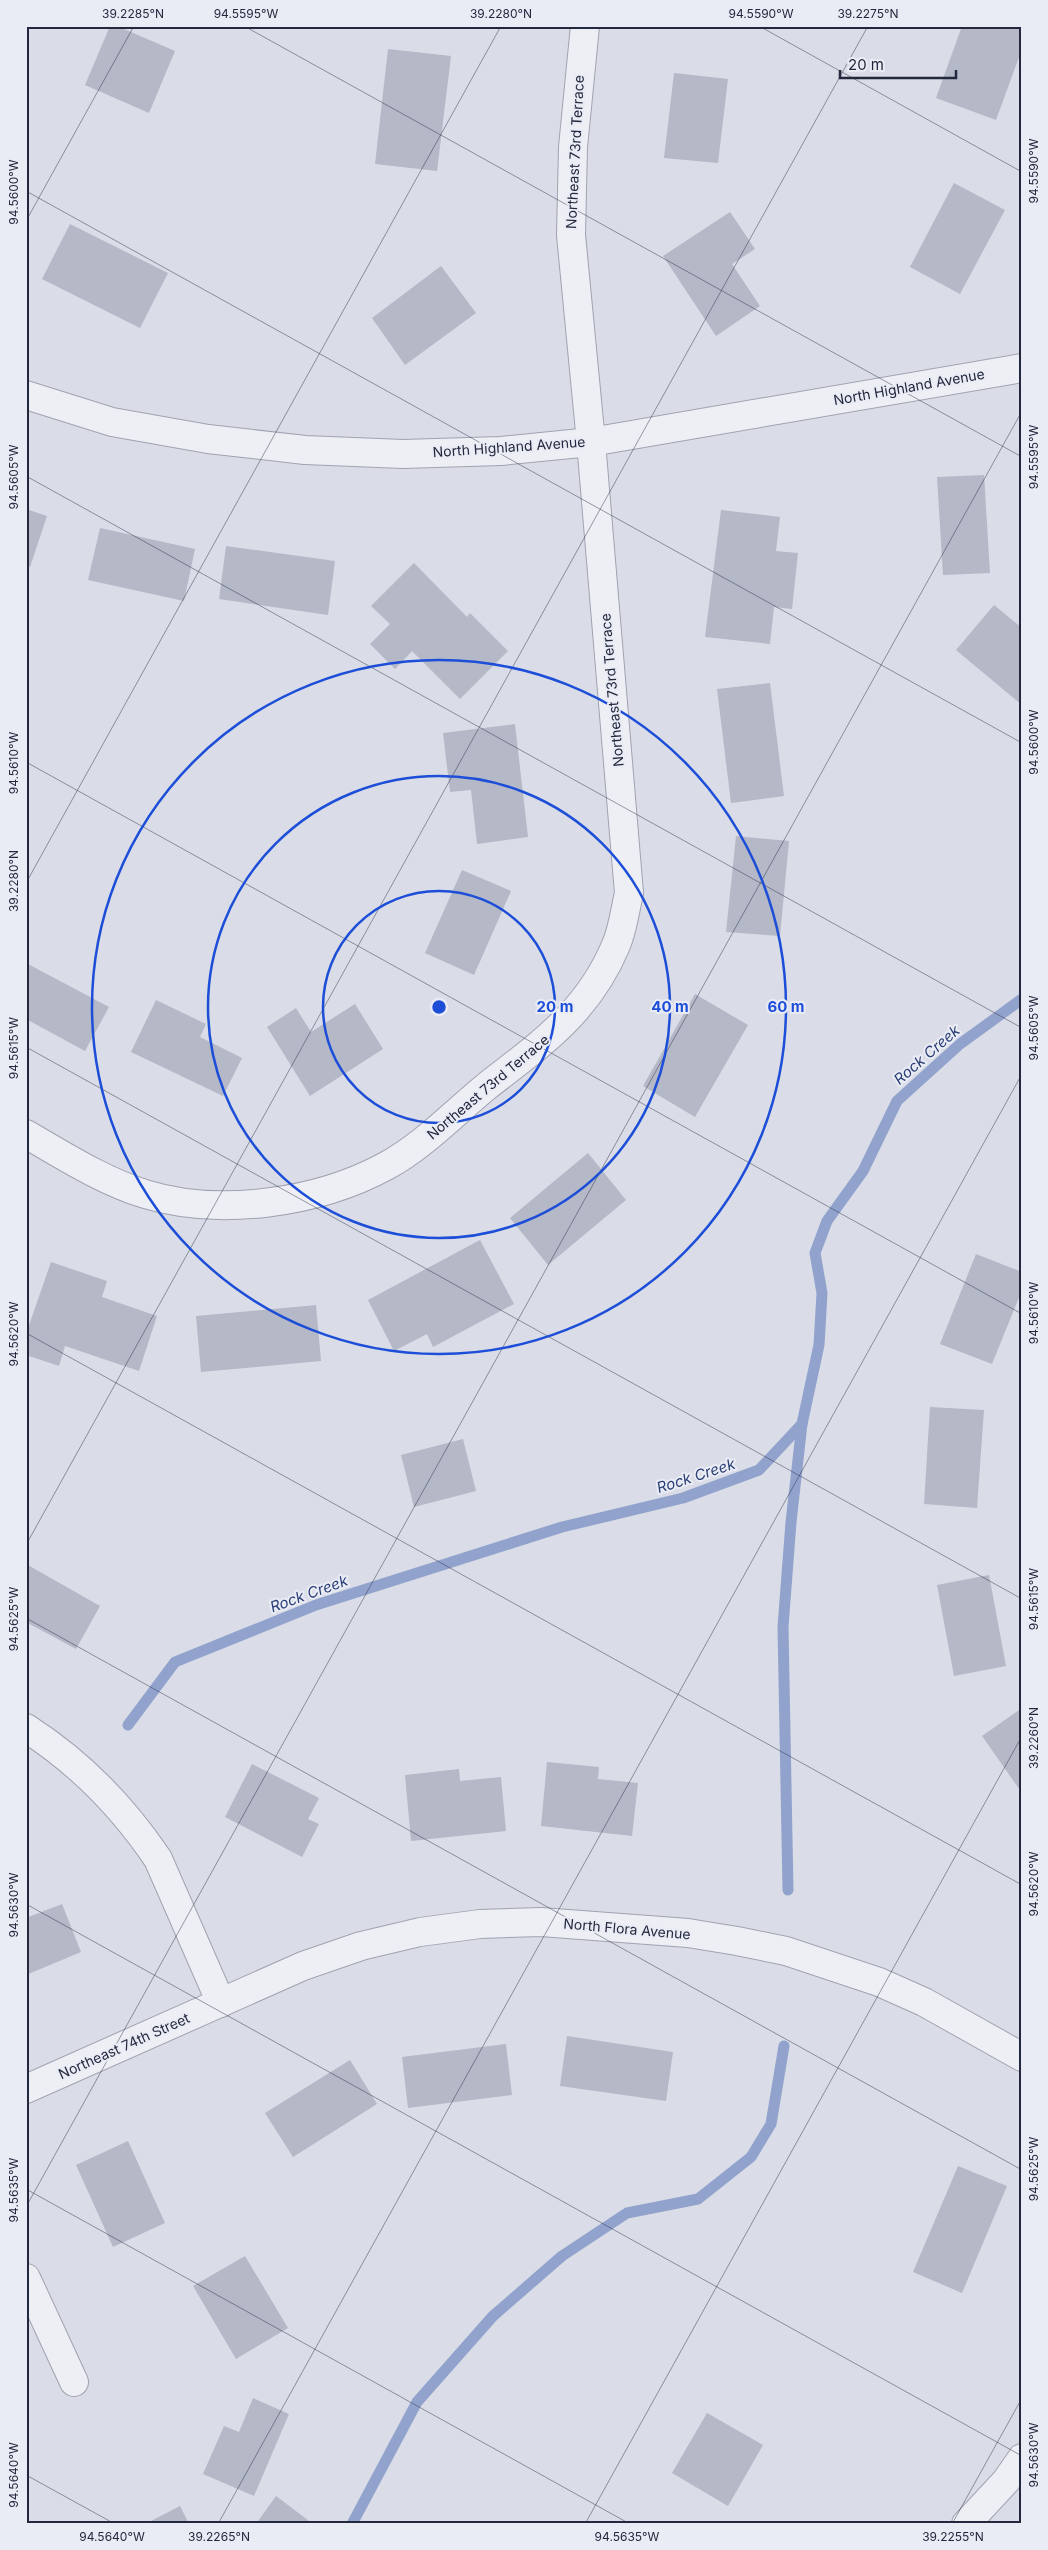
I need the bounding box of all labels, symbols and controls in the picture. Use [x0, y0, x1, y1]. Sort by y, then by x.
text: 39.2285°N [102, 6, 164, 21]
text: 94.5595°W [214, 6, 279, 21]
text: 39.2280°N [470, 6, 532, 21]
text: 94.5590°W [729, 6, 794, 21]
text: 39.2275°N [837, 6, 899, 21]
scale bar [840, 48, 957, 80]
text: 20 m [848, 55, 884, 74]
street label: Northeast 73rd Terrace [562, 75, 587, 229]
text: 94.5590°W [1026, 138, 1041, 203]
text: 94.5600°W [6, 159, 21, 225]
street label: North Highland Avenue [832, 365, 986, 408]
text: 94.5595°W [1026, 424, 1041, 489]
street label: North Highland Avenue [432, 433, 586, 460]
text: 94.5605°W [6, 444, 21, 509]
street label: Northeast 73rd Terrace [596, 613, 627, 768]
text: 94.5600°W [1026, 709, 1041, 775]
text: 94.5610°W [6, 732, 21, 794]
text: 39.2280°N [6, 850, 21, 912]
text: 94.5605°W [1026, 995, 1041, 1060]
text: 20 m [537, 997, 573, 1016]
text: 40 m [651, 997, 689, 1016]
text: 60 m [767, 997, 805, 1016]
centre of rings [430, 998, 448, 1016]
text: 94.5615°W [6, 1017, 21, 1079]
water label: Rock Creek [890, 1020, 964, 1088]
street label: Northeast 73rd Terrace [423, 1031, 552, 1143]
text: 94.5610°W [1026, 1282, 1041, 1344]
text: 94.5620°W [6, 1301, 21, 1367]
water label: Rock Creek [654, 1454, 738, 1497]
text: 94.5615°W [1026, 1568, 1041, 1630]
water label: Rock Creek [267, 1570, 351, 1616]
text: 94.5625°W [6, 1586, 21, 1651]
text: 39.2260°N [1026, 1707, 1041, 1769]
text: 94.5620°W [1026, 1851, 1041, 1917]
text: 94.5630°W [6, 1872, 21, 1938]
street label: North Flora Avenue [563, 1914, 691, 1943]
street label: Northeast 74th Street [56, 2009, 192, 2082]
text: 94.5625°W [1026, 2136, 1041, 2201]
text: 94.5635°W [6, 2157, 21, 2222]
text: 94.5630°W [1026, 2422, 1041, 2488]
text: 94.5640°W [6, 2442, 21, 2508]
text: 94.5640°W [79, 2529, 145, 2544]
text: 39.2265°N [188, 2529, 250, 2544]
text: 94.5635°W [595, 2529, 660, 2544]
text: 39.2255°N [922, 2529, 984, 2544]

